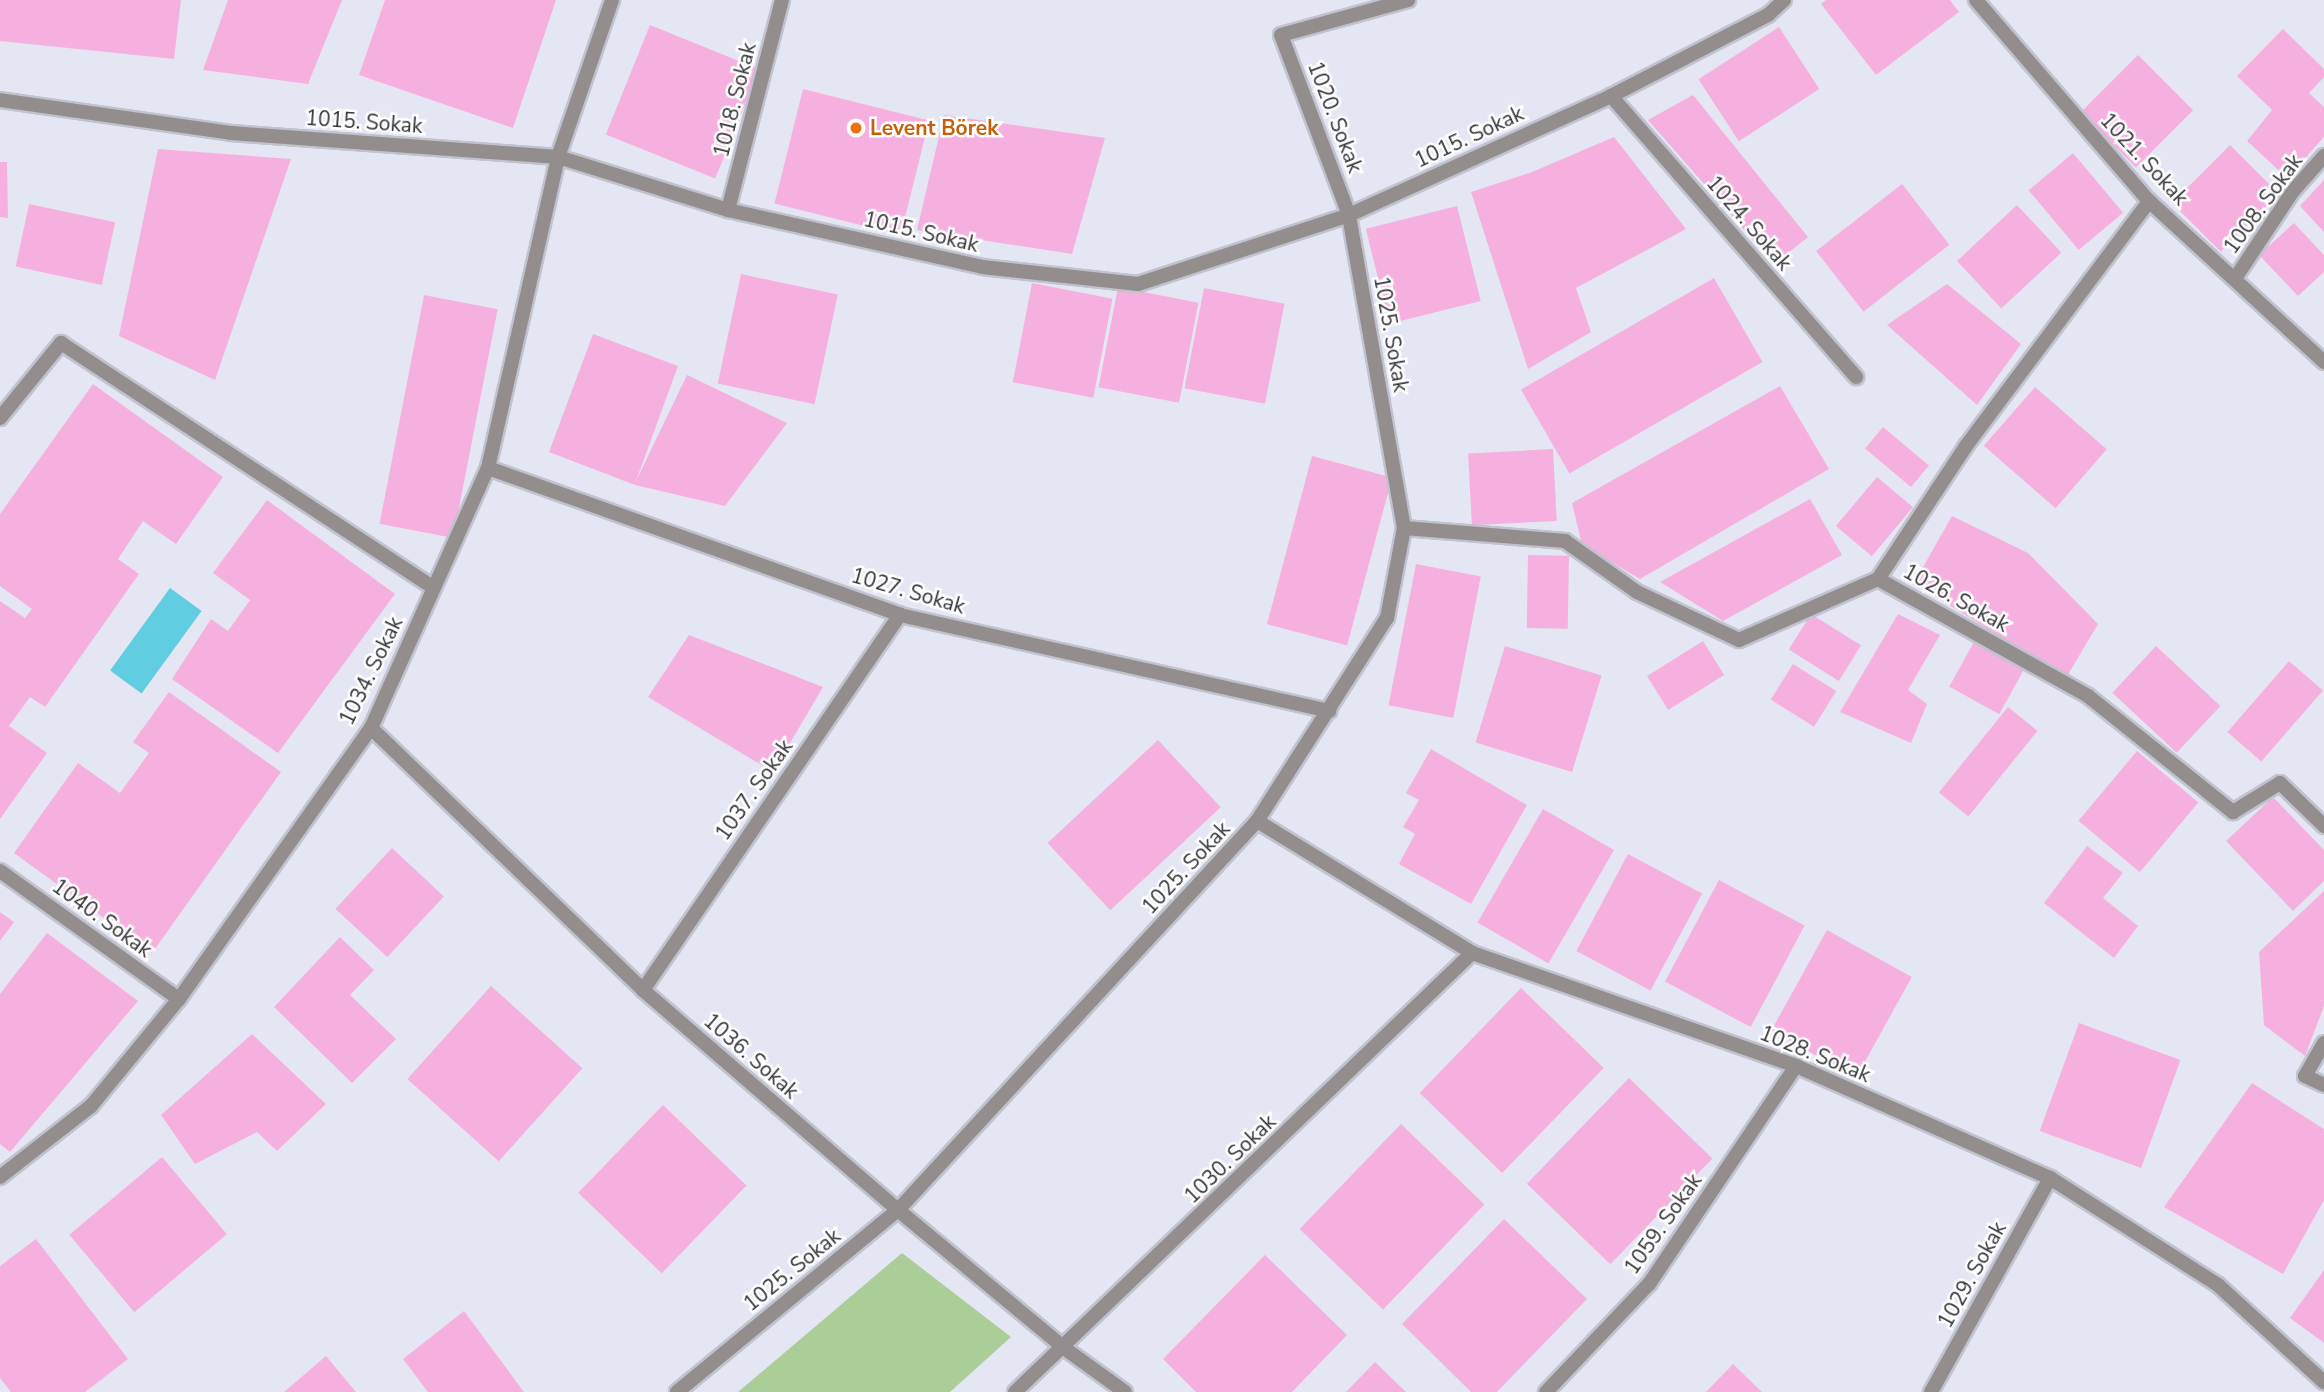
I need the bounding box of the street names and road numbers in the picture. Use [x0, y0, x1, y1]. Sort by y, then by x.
street label: 1018. Sokak [709, 40, 761, 160]
street label: 1020. Sokak [1302, 58, 1368, 176]
street label: 1015. Sokak [1411, 101, 1527, 173]
street label: 1015. Sokak [305, 105, 423, 139]
street label: 1021. Sokak [2095, 108, 2193, 210]
street label: 1008. Sokak [2218, 149, 2308, 259]
street label: 1024. Sokak [1701, 171, 1797, 275]
street label: 1015. Sokak [861, 207, 981, 257]
street label: 1025. Sokak [1368, 274, 1414, 394]
street label: 1026. Sokak [1899, 559, 2013, 637]
street label: 1027. Sokak [848, 563, 968, 619]
street label: 1034. Sokak [334, 613, 408, 729]
street label: 1037. Sokak [710, 735, 798, 845]
street label: 1025. Sokak [1137, 817, 1235, 919]
street label: 1040. Sokak [47, 873, 157, 963]
street label: 1036. Sokak [699, 1008, 803, 1104]
street label: 1028. Sokak [1756, 1020, 1874, 1088]
street label: 1030. Sokak [1179, 1109, 1281, 1209]
street label: 1059. Sokak [1619, 1169, 1707, 1279]
street label: 1029. Sokak [1933, 1218, 2011, 1332]
street label: 1025. Sokak [739, 1223, 845, 1317]

